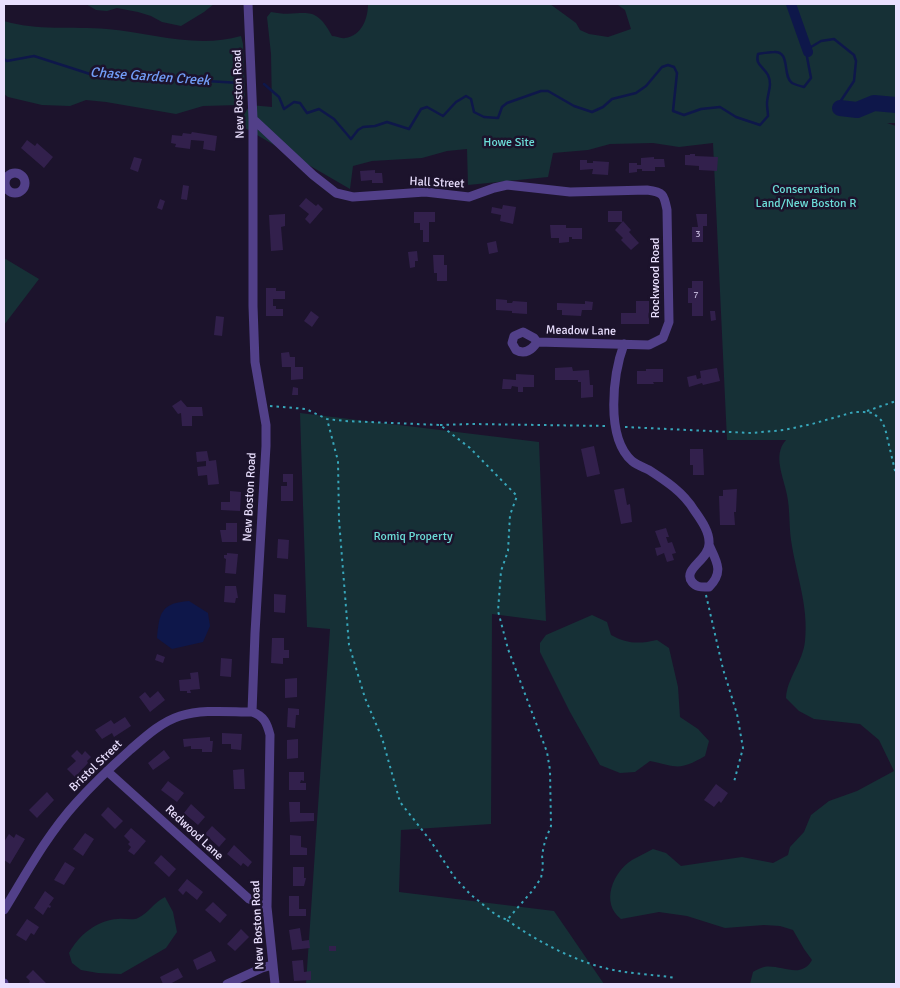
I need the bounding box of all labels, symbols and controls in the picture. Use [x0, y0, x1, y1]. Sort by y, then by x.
street label: New Boston Road [230, 49, 248, 139]
water label: Chase Garden Creek [90, 64, 210, 90]
park label: Howe Site [483, 136, 535, 150]
street label: Hall Street [409, 174, 465, 192]
park label: Conservation Land/New Boston R [756, 183, 856, 211]
house number: 3 [695, 228, 701, 240]
street label: Rockwood Road [649, 238, 663, 318]
house number: 7 [693, 289, 699, 301]
street label: Meadow Lane [546, 323, 616, 339]
street label: New Boston Road [240, 452, 260, 542]
park label: Romiq Property [373, 530, 453, 544]
street label: Bristol Street [67, 737, 125, 795]
street label: Redwood Lane [162, 802, 226, 864]
street label: New Boston Road [248, 880, 268, 970]

